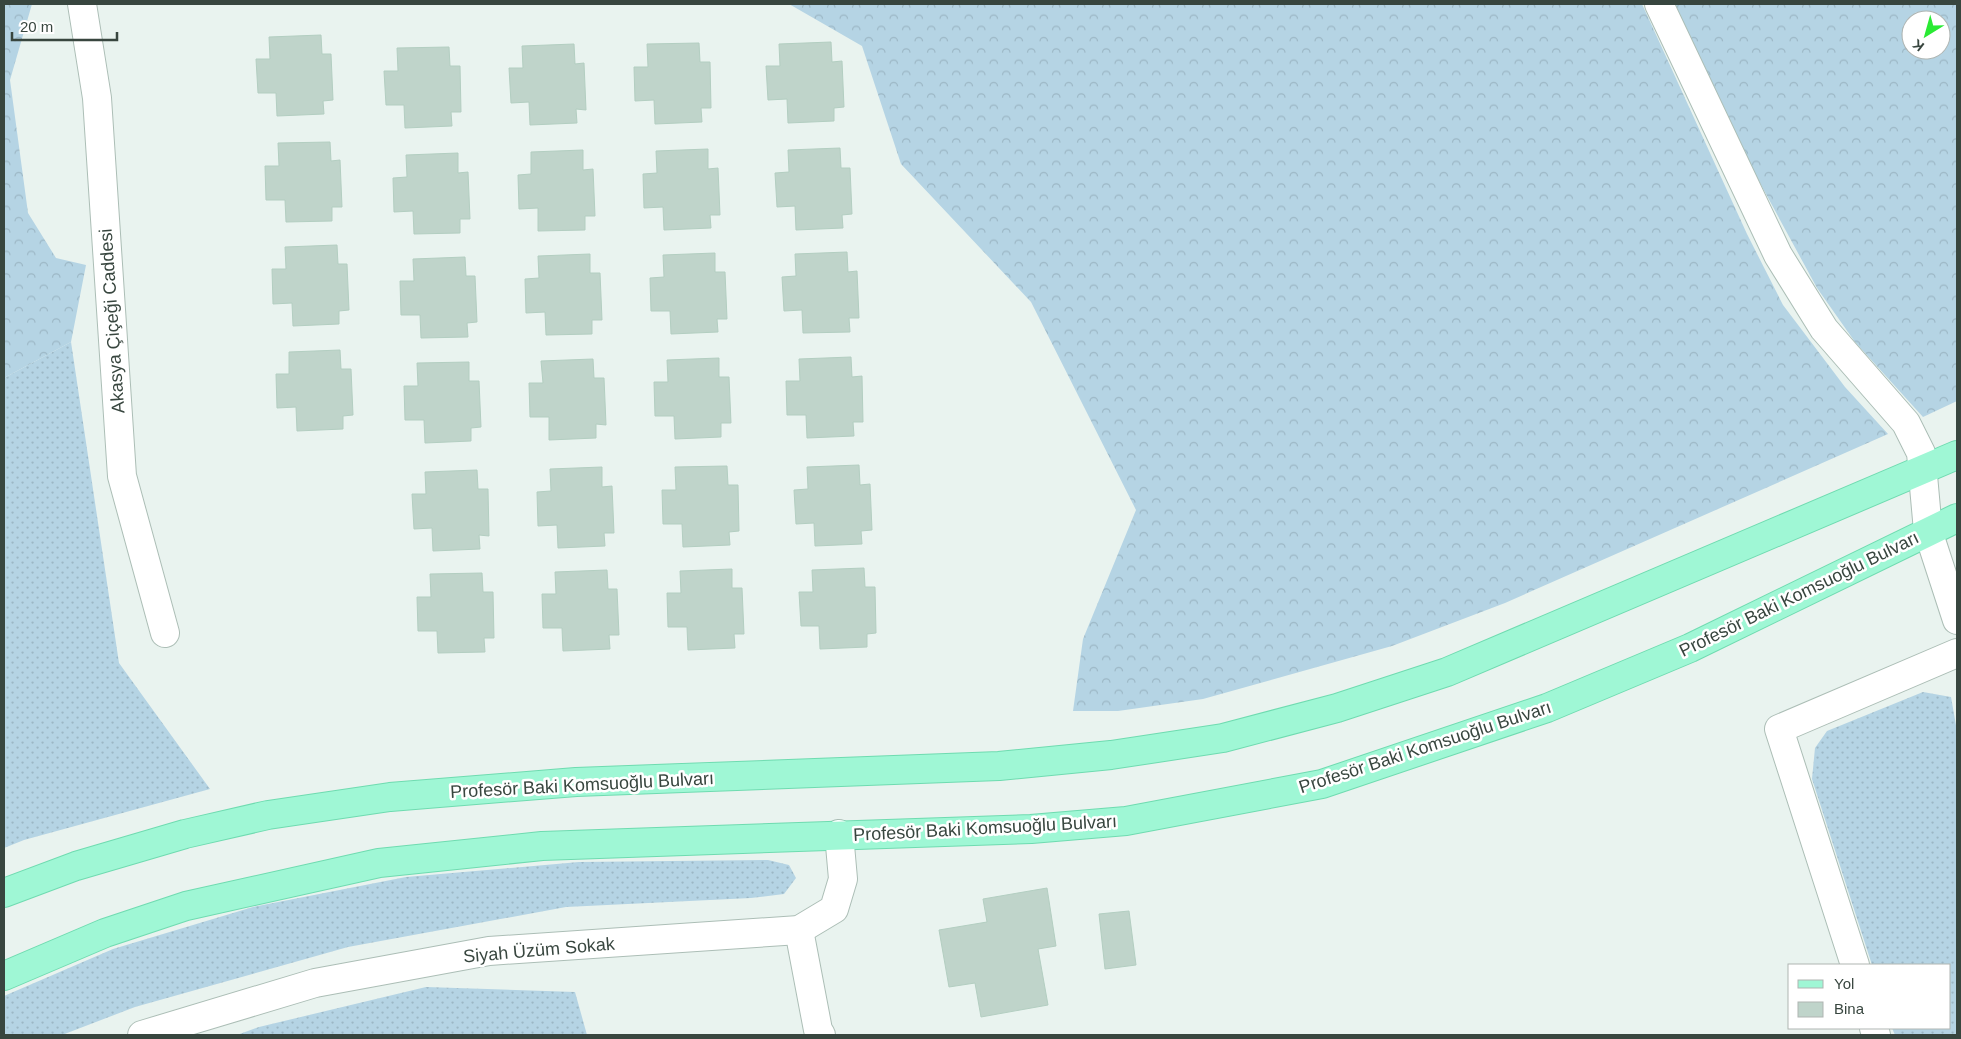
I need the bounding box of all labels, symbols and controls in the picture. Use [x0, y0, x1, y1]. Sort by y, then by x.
scale bar [12, 10, 118, 42]
north arrow [1901, 10, 1951, 60]
text: 20 m [20, 18, 53, 35]
text: K [1909, 36, 1927, 55]
street label: Akasya Çiçeği Caddesi [96, 228, 128, 414]
street label: Profesör Baki Komsuoğlu Bulvarı [1676, 527, 1922, 661]
street label: Profesör Baki Komsuoğlu Bulvarı [1296, 697, 1554, 797]
street label: Profesör Baki Komsuoğlu Bulvarı [450, 768, 714, 802]
street label: Profesör Baki Komsuoğlu Bulvarı [853, 811, 1117, 845]
street label: Siyah Üzüm Sokak [462, 933, 617, 967]
legend [1788, 964, 1951, 1029]
text: Yol [1834, 975, 1854, 992]
text: Bina [1834, 1000, 1865, 1017]

